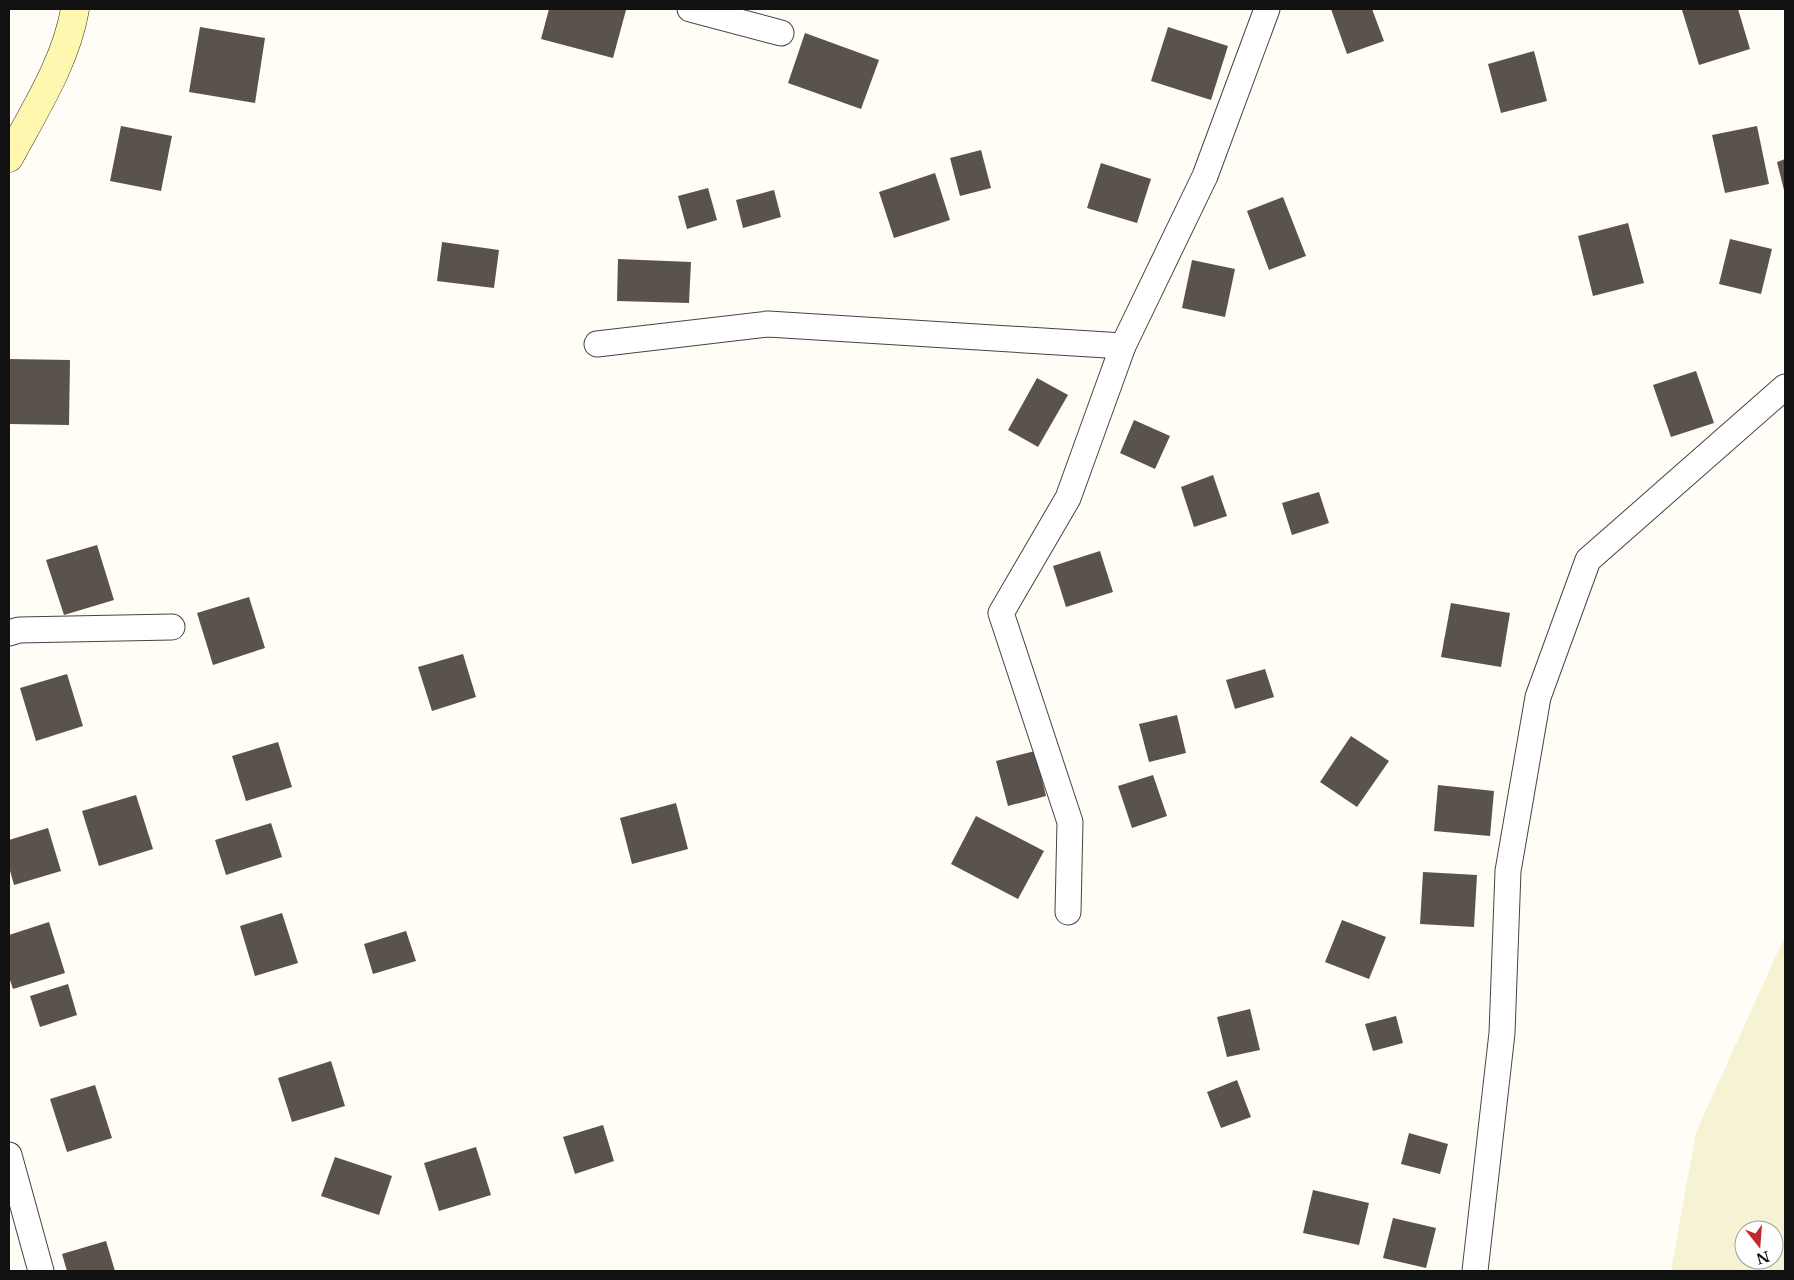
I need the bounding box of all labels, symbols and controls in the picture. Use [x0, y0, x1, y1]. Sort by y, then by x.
north arrow [1734, 1220, 1784, 1270]
text: N [1754, 1247, 1772, 1268]

